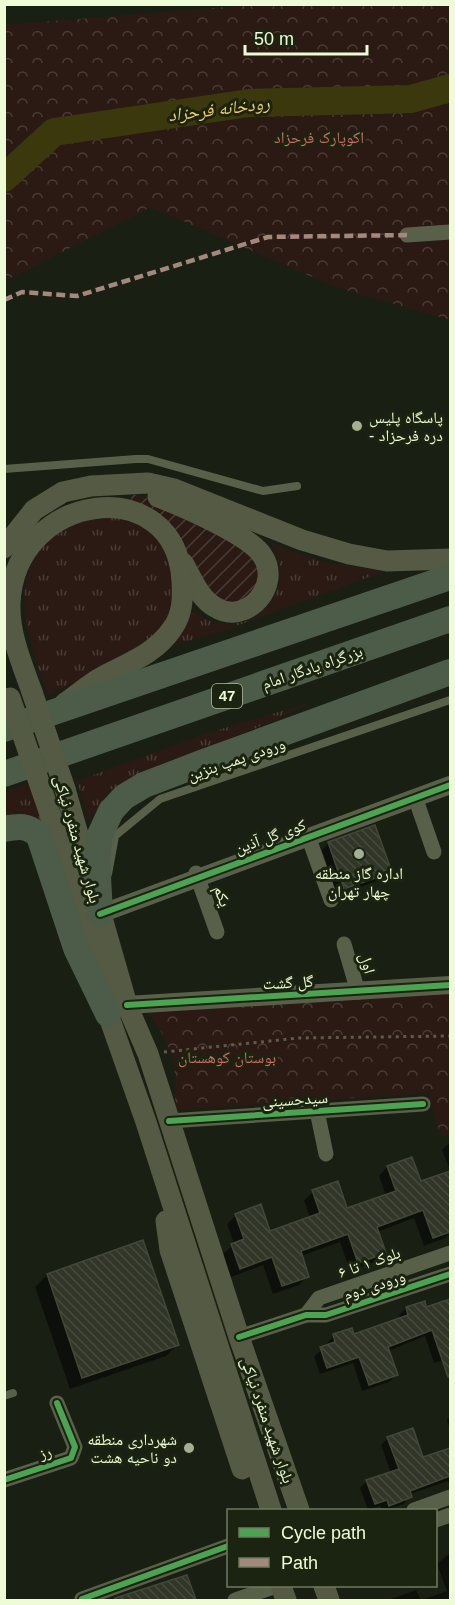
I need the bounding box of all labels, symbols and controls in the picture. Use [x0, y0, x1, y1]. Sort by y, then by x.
scale bar [245, 18, 366, 56]
text: 50 m [254, 29, 294, 49]
water label: رودخانه فرحزاد [167, 93, 271, 125]
park label: اکوپارک فرحزاد [274, 129, 364, 147]
place label: پاسگاه پلیس - دره فرحزاد [369, 409, 443, 445]
marker: پاسگاه پلیس - دره فرحزاد [350, 419, 364, 433]
street label: بزرگراه یادگار امام [260, 642, 365, 695]
road number: 47 [212, 684, 242, 708]
street label: ورودی پمپ بنزین [185, 735, 288, 786]
street label: بلوار شهید منفرد نیاکی [49, 773, 104, 906]
street label: کوی گل آذین [232, 816, 309, 859]
marker: اداره گاز منطقه چهار تهران [352, 847, 366, 861]
place label: اداره گاز منطقه چهار تهران [315, 865, 403, 902]
street label: یکم [209, 883, 234, 910]
street label: اول [355, 951, 379, 976]
street label: گل گشت [262, 973, 314, 994]
park label: بوستان کوهستان [178, 1049, 276, 1068]
street label: سیدحسینی [261, 1089, 329, 1112]
street label: بلوک ۱ تا ۶ [336, 1244, 403, 1282]
street label: ورودی دوم [341, 1267, 408, 1305]
street label: بلوار شهید منفرد نیاکی [236, 1355, 297, 1486]
place label: شهرداری منطقه دو ناحیه هشت [88, 1431, 177, 1467]
marker: شهرداری منطقه دو ناحیه هشت [182, 1441, 196, 1455]
street label: رز [36, 1442, 54, 1464]
legend [227, 1509, 437, 1587]
text: Cycle path [281, 1523, 366, 1543]
text: Path [281, 1553, 318, 1573]

